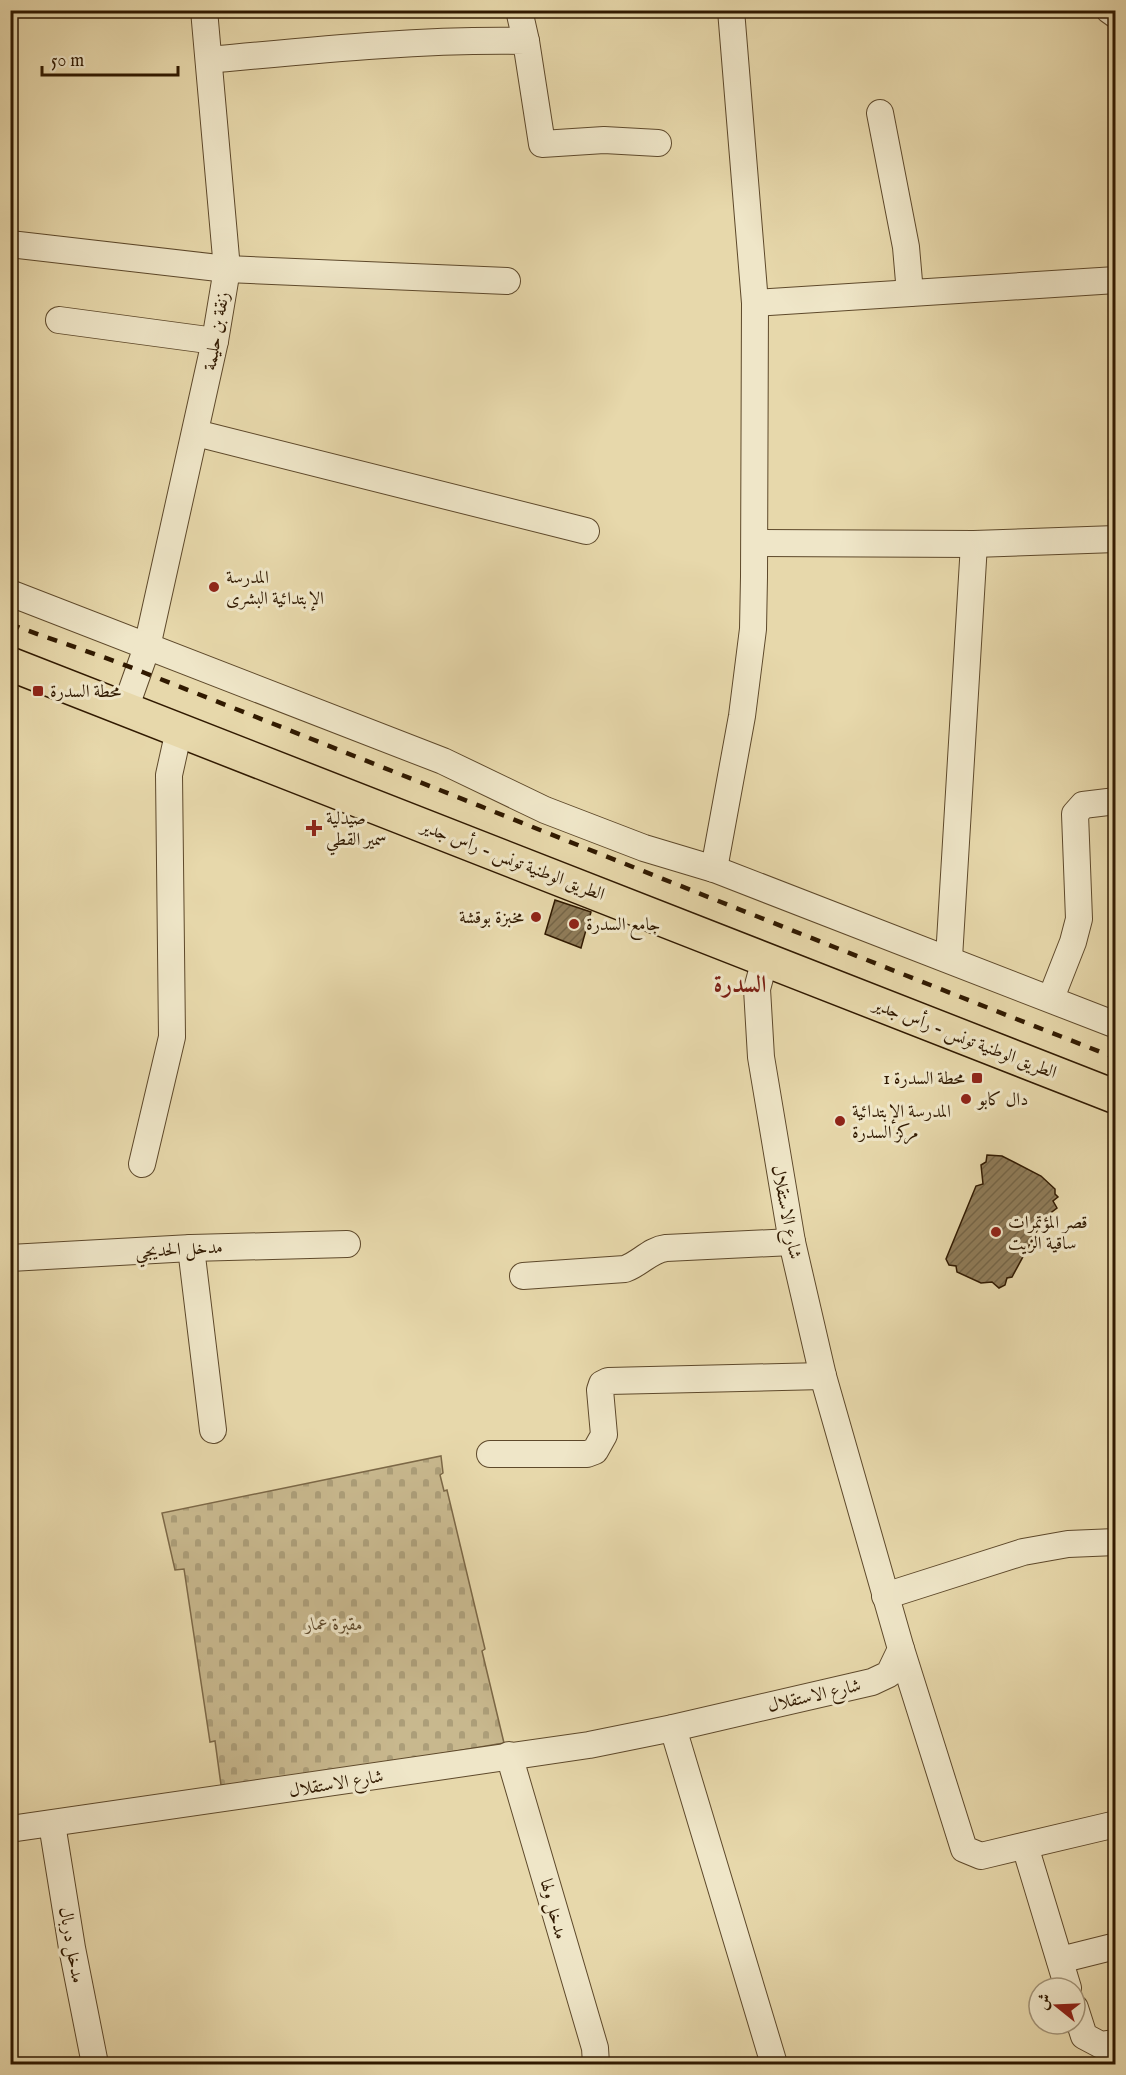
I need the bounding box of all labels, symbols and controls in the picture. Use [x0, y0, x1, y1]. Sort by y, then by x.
scale bar [42, 39, 178, 77]
text: 50 m [51, 50, 84, 73]
street label: زنقة بن حليمة [199, 290, 236, 372]
place label: المدرسة الإبتدائية البشرى [226, 567, 324, 611]
marker: المدرسة الإبتدائية البشرى [207, 580, 221, 594]
place label: محطة السدرة [50, 681, 121, 704]
marker: محطة السدرة [31, 684, 45, 698]
place label: صيدلية سمير القطي [326, 808, 387, 856]
street label: الطريق الوطنية تونس - رأس جدير [416, 812, 609, 907]
marker: صيدلية سمير القطي [307, 821, 321, 835]
place label: مخبزة بوقشة [459, 907, 524, 930]
marker: مخبزة بوقشة [529, 910, 543, 924]
place label: جامع السدرة [586, 914, 660, 940]
marker: جامع السدرة [567, 917, 581, 931]
district label: السدرة [714, 970, 766, 1001]
street label: الطريق الوطنية تونس - رأس جدير [868, 990, 1061, 1085]
place label: محطة السدرة 1 [883, 1068, 965, 1091]
marker: محطة السدرة 1 [970, 1071, 984, 1085]
place label: دال كابو [976, 1089, 1028, 1112]
marker: دال كابو [959, 1092, 973, 1106]
place label: المدرسة الإبتدائية مركز السدرة [852, 1101, 951, 1145]
marker: المدرسة الإبتدائية مركز السدرة [833, 1114, 847, 1128]
street label: شارع الاستقلال [763, 1163, 806, 1262]
place label: قصر المؤتمرات ساقية الزيت [1008, 1212, 1088, 1256]
marker: قصر المؤتمرات ساقية الزيت [989, 1225, 1003, 1239]
street label: مدخل الحديجي [135, 1237, 224, 1268]
park label: مقبرة عمار [304, 1614, 363, 1637]
street label: شارع الاستقلال [765, 1675, 864, 1720]
street label: شارع الاستقلال [287, 1766, 385, 1805]
street label: مدخل ولها [533, 1877, 572, 1942]
street label: مدخل دربال [53, 1905, 89, 1985]
north arrow [1027, 1976, 1087, 2036]
text: ش [1033, 1991, 1057, 2013]

